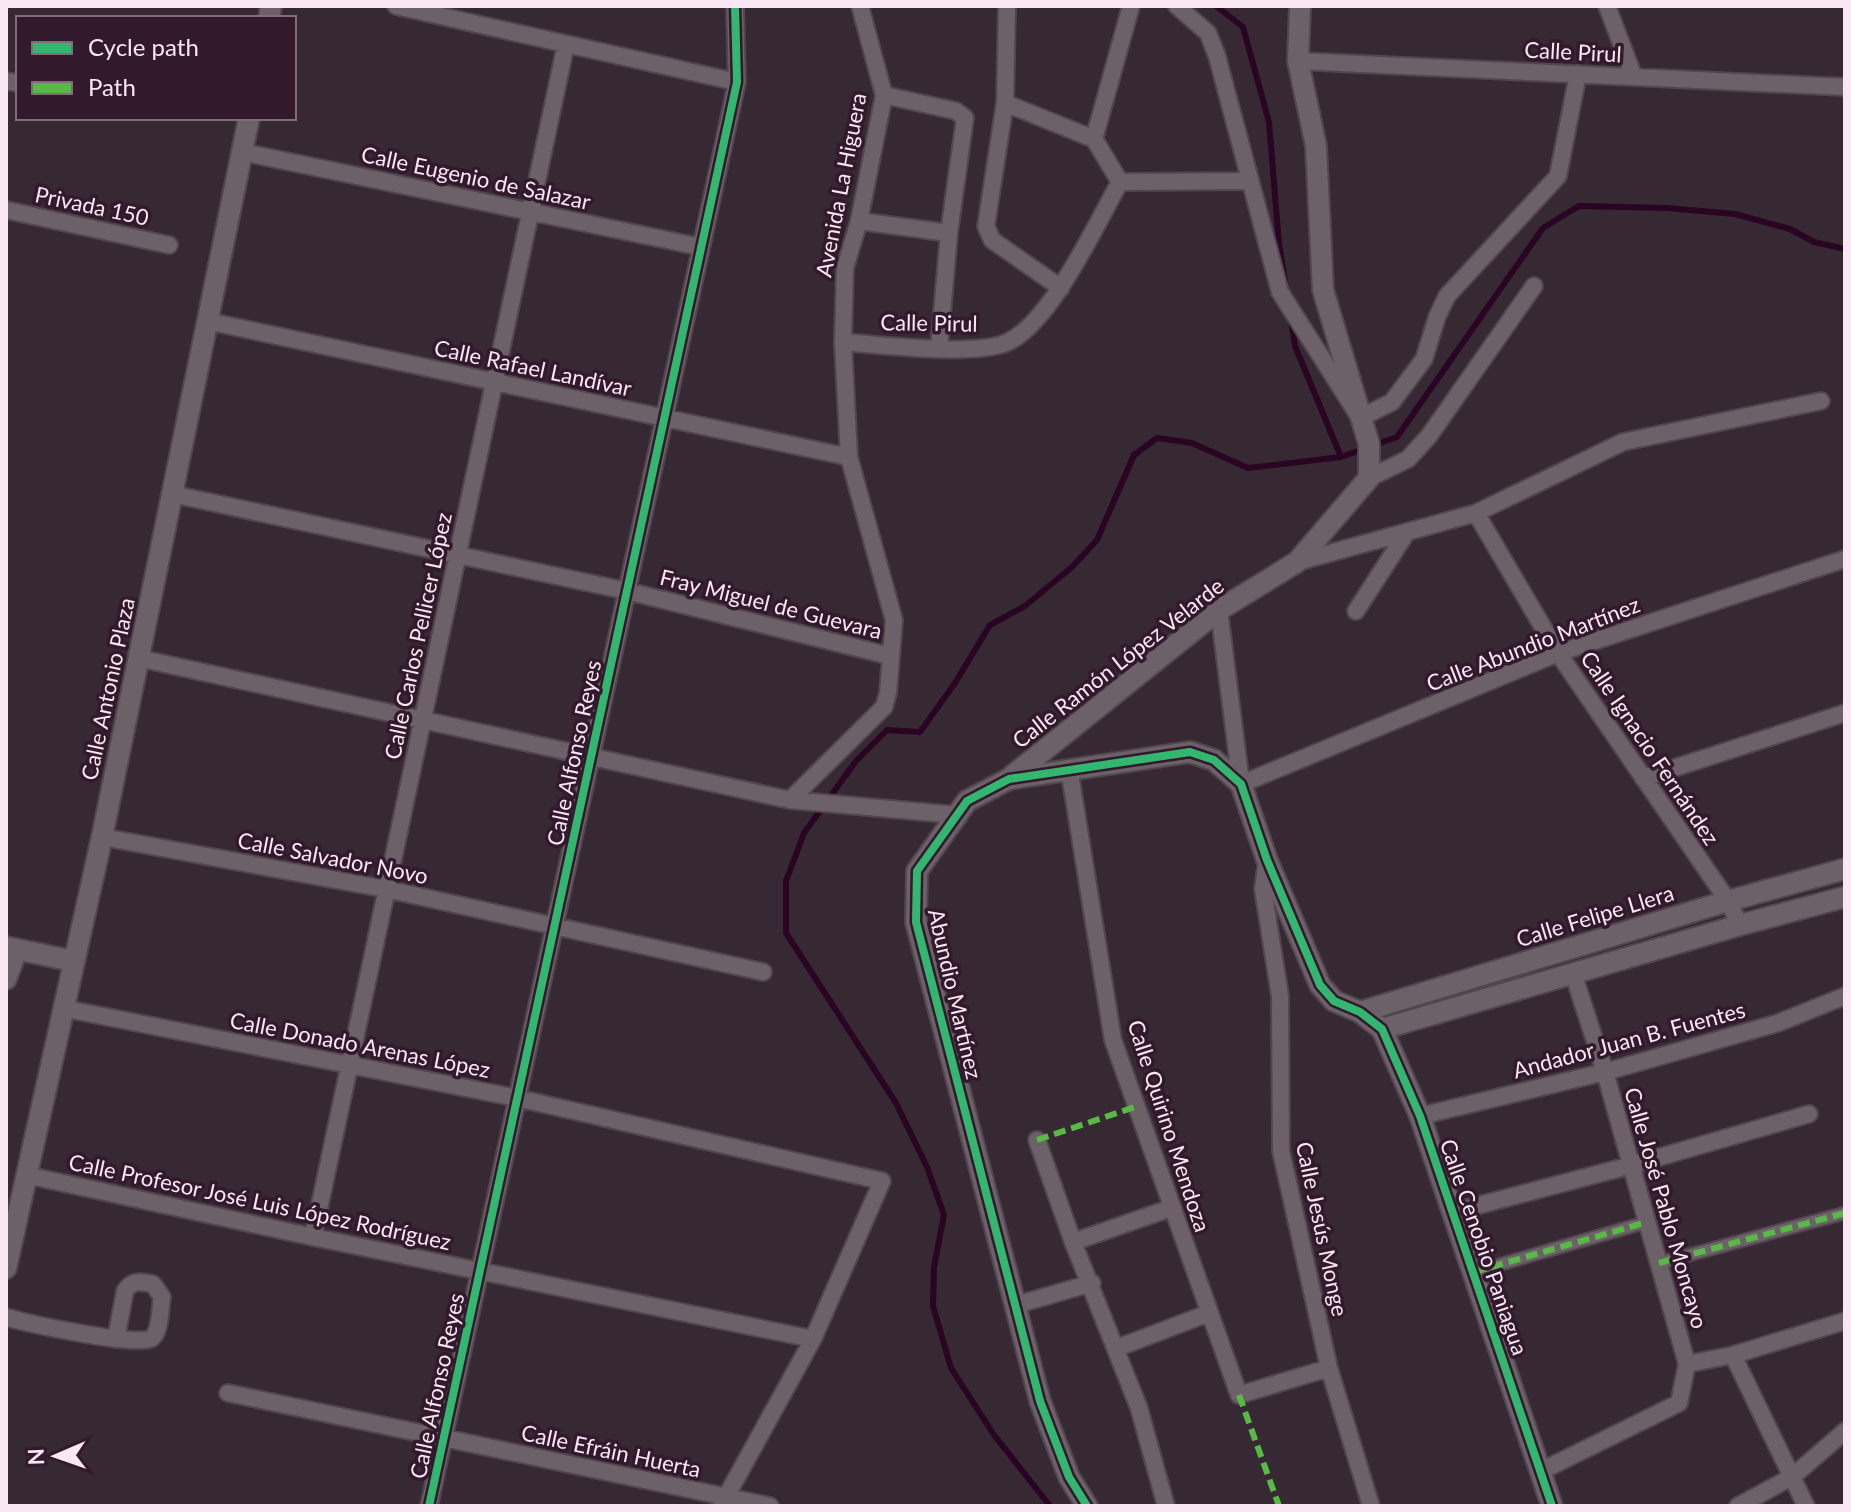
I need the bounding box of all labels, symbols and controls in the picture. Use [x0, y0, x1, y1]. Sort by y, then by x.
legend [16, 16, 296, 120]
text: Cycle path [88, 32, 199, 61]
street label: Calle Pirul [1524, 35, 1622, 68]
text: Path [88, 72, 136, 101]
street label: Avenida La Higuera [809, 91, 872, 279]
street label: Calle Eugenio de Salazar [359, 140, 593, 215]
street label: Privada 150 [33, 180, 152, 231]
street label: Calle Pirul [880, 308, 978, 337]
street label: Calle Rafael Landívar [432, 333, 634, 402]
street label: Calle Carlos Pellicer López [378, 510, 457, 762]
street label: Fray Miguel de Guevara [657, 563, 885, 644]
street label: Calle Ramón López Velarde [1007, 572, 1229, 753]
street label: Calle Abundio Martínez [1422, 590, 1643, 697]
street label: Calle Antonio Plaza [75, 595, 140, 782]
street label: Calle Ignacio Fernández [1575, 646, 1725, 850]
street label: Calle Alfonso Reyes [541, 658, 606, 848]
street label: Calle Salvador Novo [236, 826, 431, 889]
street label: Calle Felipe Llera [1513, 879, 1677, 952]
street label: Abundio Martínez [923, 906, 988, 1082]
street label: Andador Juan B. Fuentes [1510, 995, 1748, 1084]
street label: Calle Donado Arenas López [228, 1006, 493, 1083]
street label: Calle Quirino Mendoza [1122, 1016, 1217, 1235]
street label: Calle José Pablo Moncayo [1619, 1084, 1714, 1332]
street label: Calle Cenobio Paniagua [1435, 1135, 1534, 1358]
street label: Calle Jesús Monge [1291, 1139, 1354, 1319]
street label: Calle Profesor José Luis López Rodríguez [67, 1148, 454, 1255]
street label: Calle Alfonso Reyes [404, 1291, 469, 1481]
north arrow [16, 1416, 96, 1496]
street label: Calle Efráin Huerta [519, 1418, 703, 1483]
text: N [22, 1448, 49, 1466]

